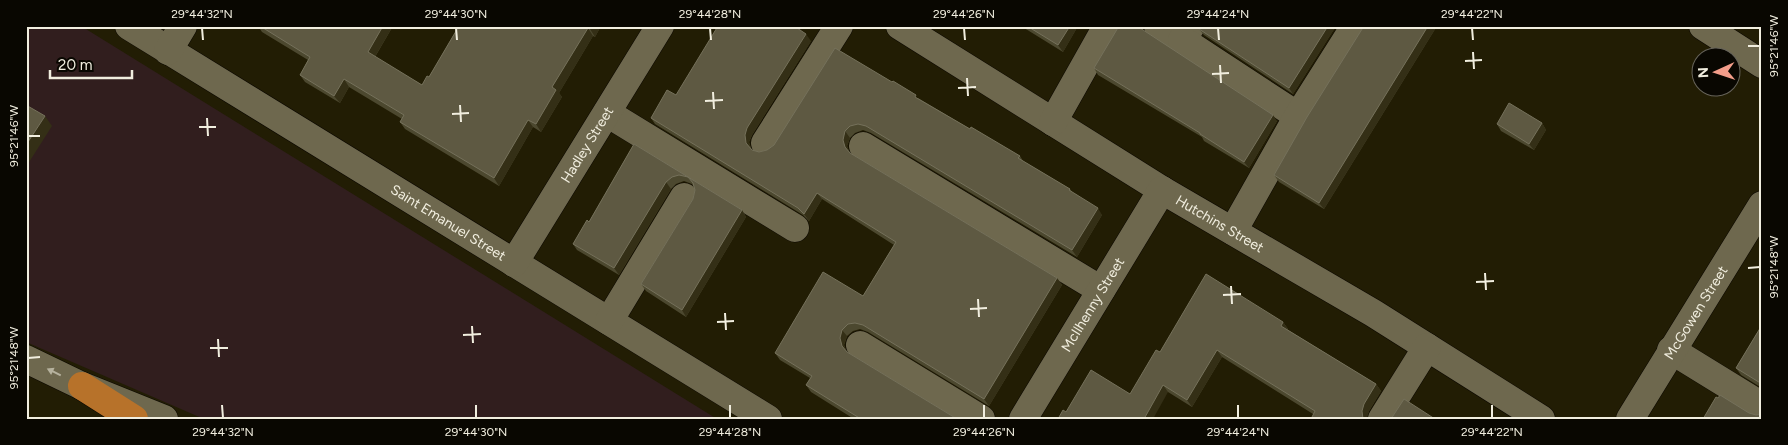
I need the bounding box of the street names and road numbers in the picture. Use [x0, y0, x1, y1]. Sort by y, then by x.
street label: Hadley Street [557, 104, 617, 186]
street label: Saint Emanuel Street [387, 181, 509, 265]
street label: Hutchins Street [1172, 192, 1267, 256]
street label: McIlhenny Street [1058, 254, 1128, 355]
street label: McGowen Street [1661, 263, 1731, 363]

